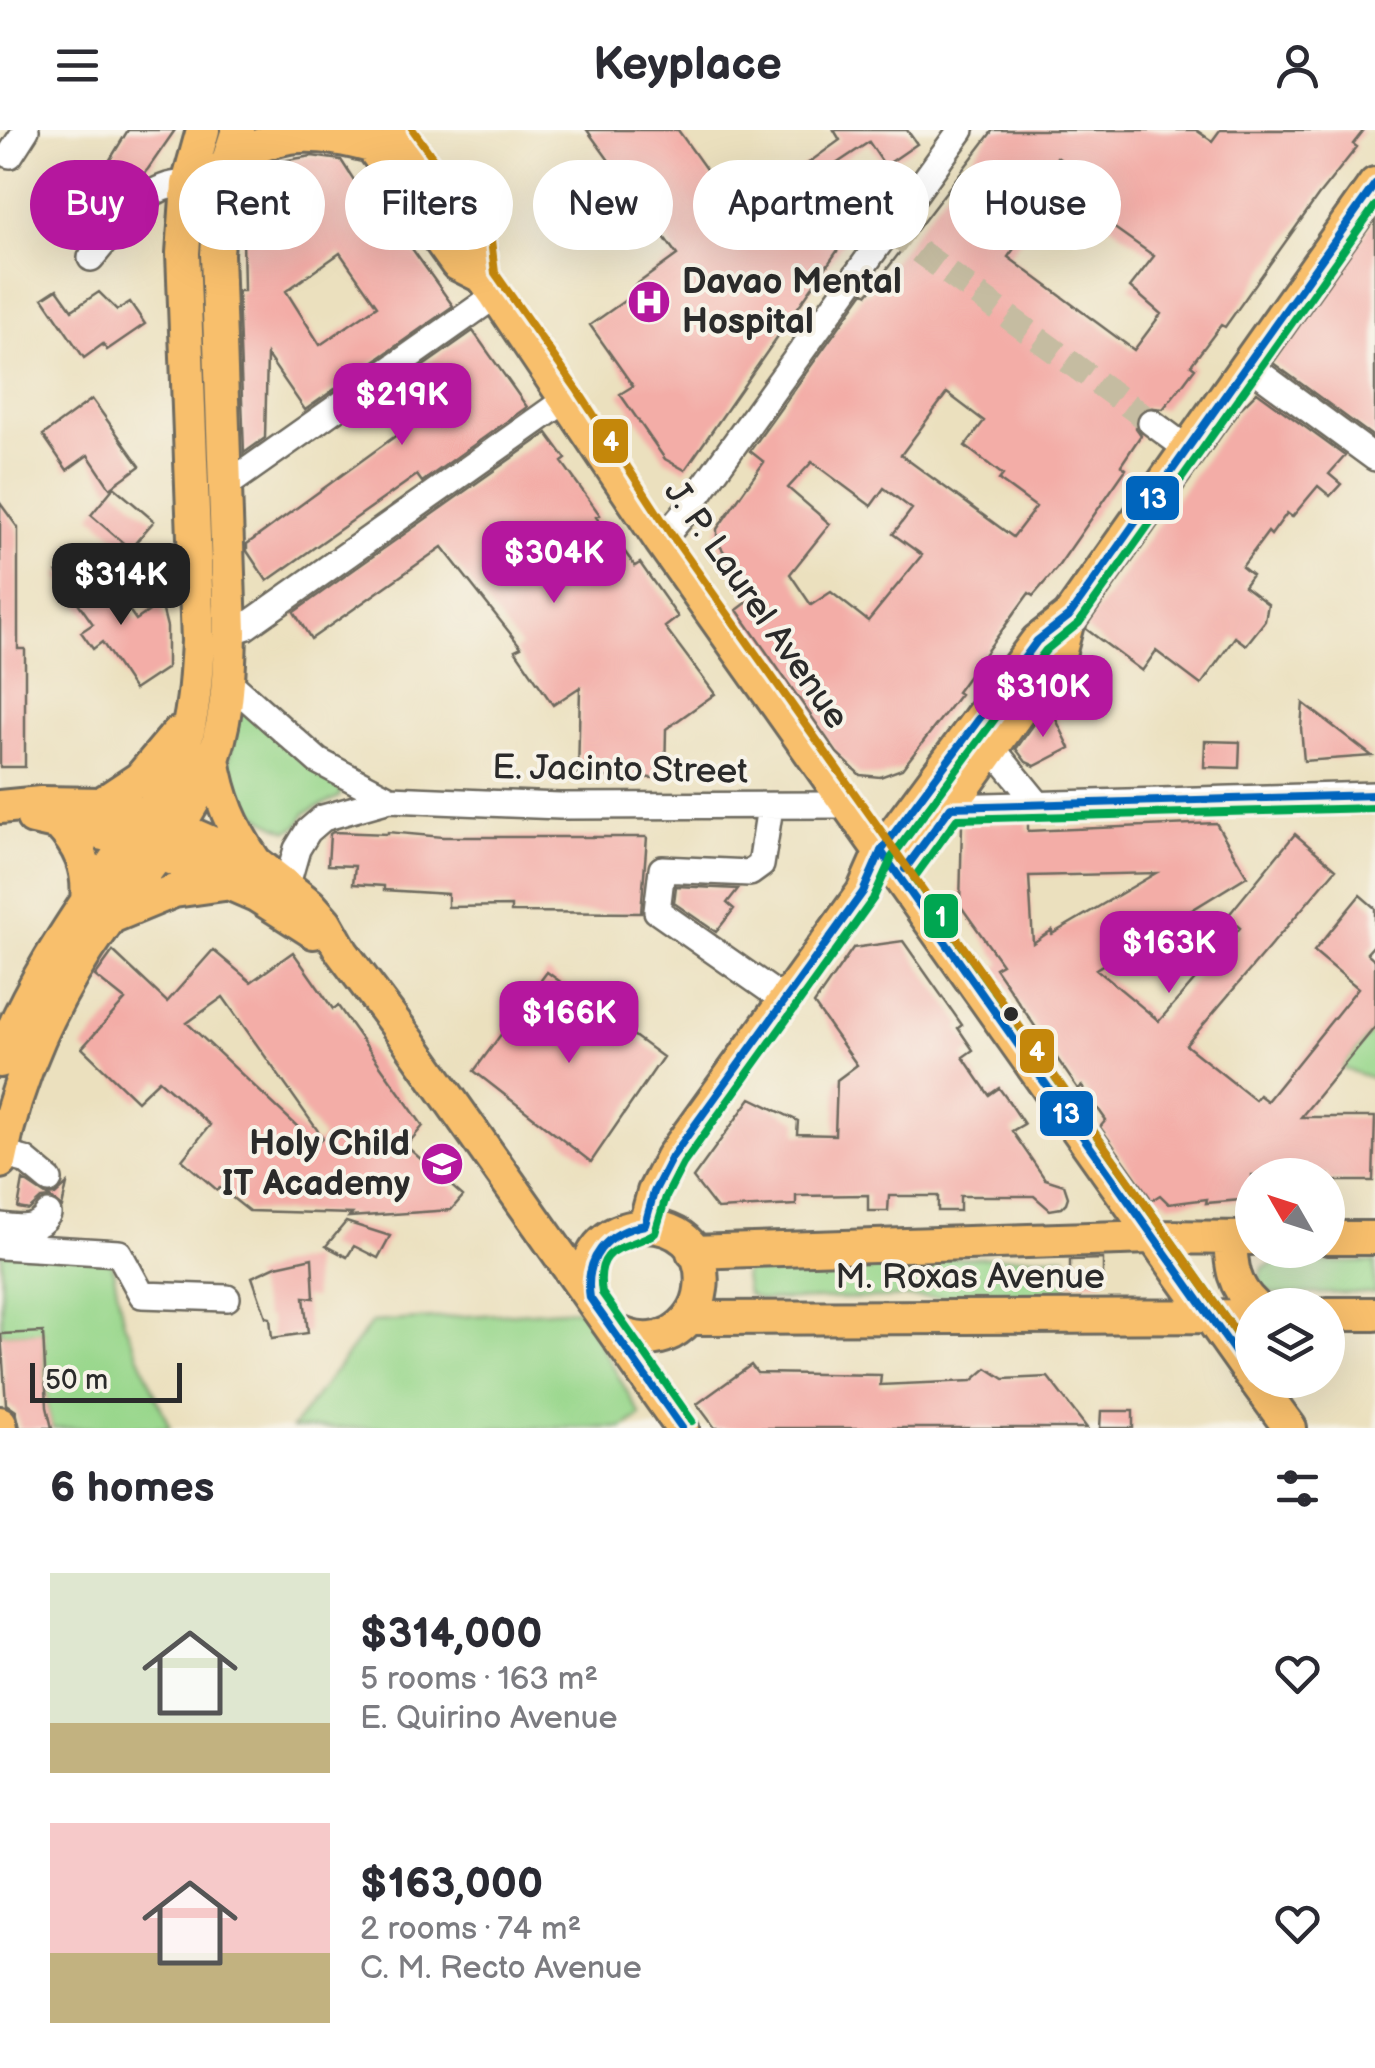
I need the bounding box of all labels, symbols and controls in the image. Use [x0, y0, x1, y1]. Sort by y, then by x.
icon: menu [50, 38, 105, 93]
text: Keyplace [593, 38, 782, 93]
icon: person [1270, 38, 1325, 93]
chip: Buy [30, 160, 159, 250]
chip: Rent [179, 160, 325, 250]
chip: Filters [345, 160, 513, 250]
chip: New [533, 160, 673, 250]
chip: Apartment [693, 160, 929, 250]
chip: House [949, 160, 1121, 250]
place label: Davao Mental Hospital [682, 261, 902, 344]
hospital icon: Davao Mental Hospital [626, 279, 672, 325]
pin: $219K [332, 363, 472, 448]
text: $219K [355, 376, 449, 415]
line badge: 4 [591, 417, 630, 465]
text: 4 [603, 426, 620, 459]
street label: J. P. Laurel Avenue [654, 472, 858, 738]
line badge: 13 [1124, 474, 1181, 522]
text: 13 [1139, 483, 1167, 516]
pin: $304K [484, 521, 624, 606]
text: $304K [504, 534, 604, 573]
pin: $314K [51, 543, 191, 628]
text: $314K [74, 556, 168, 595]
pin: $310K [973, 655, 1113, 740]
text: $310K [996, 668, 1090, 707]
street label: E. Jacinto Street [492, 746, 749, 794]
line badge: 1 [922, 892, 960, 940]
text: 1 [935, 901, 947, 934]
pin: $163K [1099, 911, 1239, 996]
text: $163K [1122, 924, 1216, 963]
pin: $166K [499, 981, 639, 1066]
text: $166K [521, 994, 617, 1033]
unlabelled marker [1001, 1004, 1021, 1024]
line badge: 4 [1018, 1027, 1056, 1075]
text: 4 [1029, 1036, 1046, 1069]
line badge: 13 [1038, 1089, 1095, 1138]
text: 13 [1052, 1098, 1080, 1131]
place label: Holy Child IT Academy [222, 1123, 410, 1206]
school or university icon: Holy Child IT Academy [419, 1141, 465, 1187]
north arrow [1235, 1158, 1345, 1268]
map controls [1235, 1158, 1345, 1398]
street label: M. Roxas Avenue [835, 1256, 1105, 1299]
button: layers [1235, 1288, 1345, 1398]
scale bar [30, 1358, 182, 1402]
text: 50 m [45, 1364, 108, 1397]
icon: filters [1270, 1461, 1325, 1516]
text: 6 homes [50, 1463, 214, 1514]
text: $314,000 [360, 1609, 542, 1660]
icon: home [130, 1613, 250, 1733]
icon: heart [1270, 1646, 1325, 1701]
text: 5 rooms · 163 m² [360, 1660, 598, 1699]
text: E. Quirino Avenue [360, 1699, 617, 1738]
text: $163,000 [360, 1859, 543, 1910]
icon: home [130, 1863, 250, 1983]
icon: heart [1270, 1896, 1325, 1951]
text: 2 rooms · 74 m² [360, 1910, 581, 1949]
text: C. M. Recto Avenue [360, 1949, 642, 1988]

